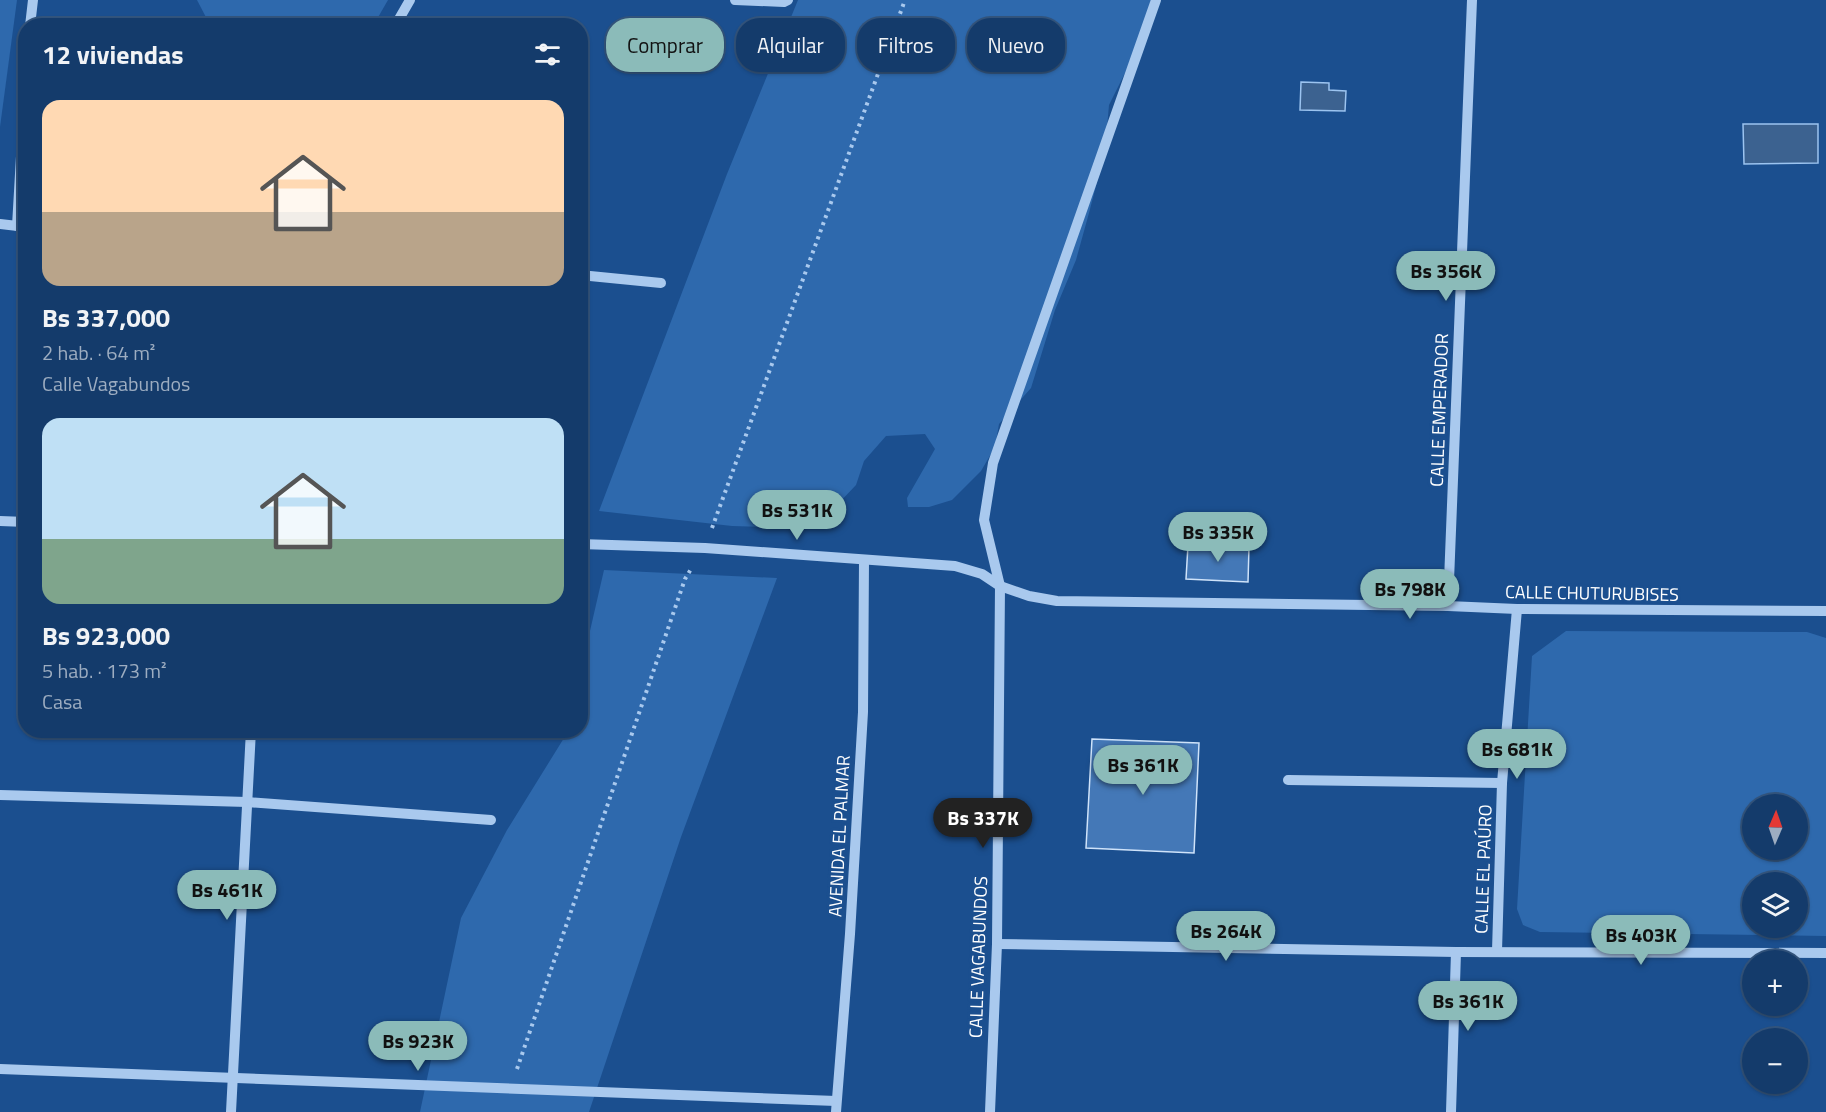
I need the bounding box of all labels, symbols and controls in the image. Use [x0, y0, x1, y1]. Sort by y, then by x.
chip: Comprar [606, 18, 724, 72]
chip: Alquilar [736, 18, 845, 72]
chip: Filtros [857, 18, 955, 72]
chip: Nuevo [967, 18, 1065, 72]
text: 12 viviendas [42, 35, 184, 74]
icon: filters [531, 38, 564, 71]
icon: home [249, 139, 357, 247]
pin: Bs 356K [1391, 251, 1501, 302]
text: Bs 356K [1410, 255, 1482, 286]
text: Bs 337,000 [42, 298, 170, 337]
street label: CALLE EMPERADOR [1423, 333, 1455, 487]
text: 2 hab. · 64 m² [42, 337, 155, 368]
text: Calle Vagabundos [42, 368, 190, 399]
icon: home [249, 457, 357, 565]
pin: Bs 531K [742, 490, 852, 541]
text: Bs 531K [761, 494, 833, 525]
pin: Bs 335K [1163, 512, 1273, 563]
text: Bs 335K [1182, 516, 1254, 547]
pin: Bs 798K [1355, 569, 1465, 620]
text: Bs 798K [1374, 573, 1446, 604]
street label: CALLE CHUTURUBISES [1505, 578, 1679, 608]
text: Bs 923,000 [42, 616, 170, 655]
text: 5 hab. · 173 m² [42, 655, 167, 686]
text: Casa [42, 686, 82, 717]
pin: Bs 681K [1462, 729, 1572, 780]
text: Bs 681K [1481, 733, 1553, 764]
pin: Bs 361K [1088, 745, 1198, 796]
text: Bs 361K [1107, 749, 1179, 780]
street label: AVENIDA EL PALMAR [821, 754, 857, 918]
north arrow [1742, 794, 1808, 860]
map controls [1742, 794, 1808, 1094]
pin: Bs 337K [928, 798, 1038, 849]
text: Bs 337K [947, 802, 1019, 833]
street label: CALLE EL PAÚRO [1467, 804, 1499, 934]
pin: Bs 461K [172, 870, 282, 921]
button: layers [1742, 872, 1808, 938]
text: Bs 461K [191, 874, 263, 905]
street label: CALLE VAGABUNDOS [962, 876, 994, 1038]
pin: Bs 264K [1171, 911, 1281, 962]
text: Bs 264K [1190, 915, 1262, 946]
pin: Bs 403K [1586, 915, 1696, 966]
text: Bs 403K [1605, 919, 1677, 950]
button: + [1742, 950, 1808, 1016]
pin: Bs 361K [1413, 981, 1523, 1032]
text: Bs 361K [1432, 985, 1504, 1016]
pin: Bs 923K [363, 1021, 473, 1072]
text: Bs 923K [382, 1025, 454, 1056]
button: − [1742, 1028, 1808, 1094]

